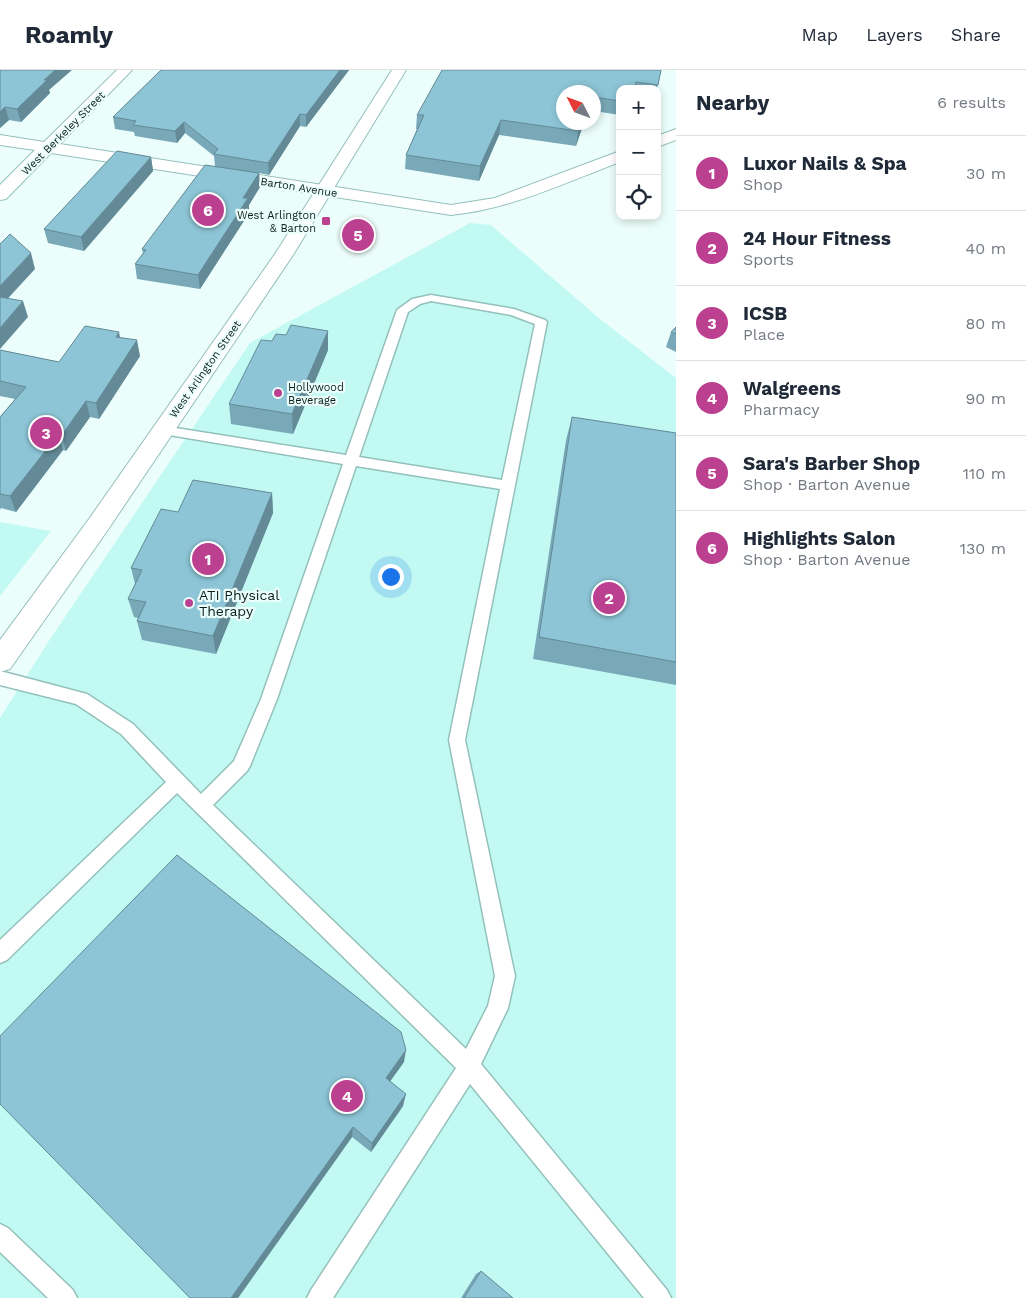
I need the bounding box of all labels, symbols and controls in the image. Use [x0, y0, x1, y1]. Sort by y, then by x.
text: Roamly [25, 21, 113, 49]
text: Map [801, 24, 838, 45]
text: Layers [866, 24, 923, 45]
text: Share [951, 24, 1001, 45]
north arrow [556, 85, 601, 130]
map controls [616, 85, 661, 220]
button: + [616, 85, 661, 130]
street label: West Berkeley Street [19, 89, 108, 178]
text: Nearby [696, 90, 769, 115]
text: 6 results [937, 93, 1006, 112]
button: − [616, 130, 661, 175]
text: Luxor Nails & Spa [743, 152, 907, 175]
text: 1 [709, 164, 715, 183]
text: 30 m [966, 164, 1006, 183]
street label: Barton Avenue [259, 175, 338, 200]
button: locate [616, 175, 661, 220]
text: Shop [743, 175, 783, 194]
pin: 6 [192, 191, 224, 229]
place label: West Arlington & Barton [237, 209, 316, 235]
marker: West Arlington & Barton [320, 215, 332, 227]
pin: 5 [342, 216, 374, 254]
text: 24 Hour Fitness [743, 227, 891, 250]
text: 2 [707, 239, 717, 258]
text: 40 m [966, 239, 1006, 258]
text: Sports [743, 250, 794, 269]
text: ICSB [743, 302, 787, 325]
text: 3 [707, 314, 717, 333]
text: 80 m [965, 314, 1006, 333]
street label: West Arlington Street [167, 318, 244, 420]
text: Place [743, 325, 785, 344]
text: Walgreens [743, 377, 841, 400]
place label: Hollywood Beverage [288, 381, 344, 407]
marker: Hollywood Beverage [272, 387, 284, 399]
text: 4 [707, 389, 717, 408]
text: 90 m [965, 389, 1006, 408]
text: Pharmacy [743, 400, 819, 419]
pin: 3 [30, 414, 62, 452]
text: Sara's Barber Shop [743, 452, 920, 475]
text: 5 [707, 464, 717, 483]
text: 110 m [963, 464, 1006, 483]
text: Shop · Barton Avenue [743, 475, 911, 494]
text: Highlights Salon [743, 527, 896, 550]
text: 6 [707, 539, 717, 558]
text: 130 m [960, 539, 1006, 558]
pin: 1 [192, 540, 224, 578]
text: Shop · Barton Avenue [743, 550, 911, 569]
your location [378, 564, 404, 590]
pin: 2 [593, 579, 625, 617]
place label: ATI Physical Therapy [199, 587, 280, 619]
marker: ATI Physical Therapy [183, 597, 195, 609]
pin: 4 [331, 1077, 363, 1115]

